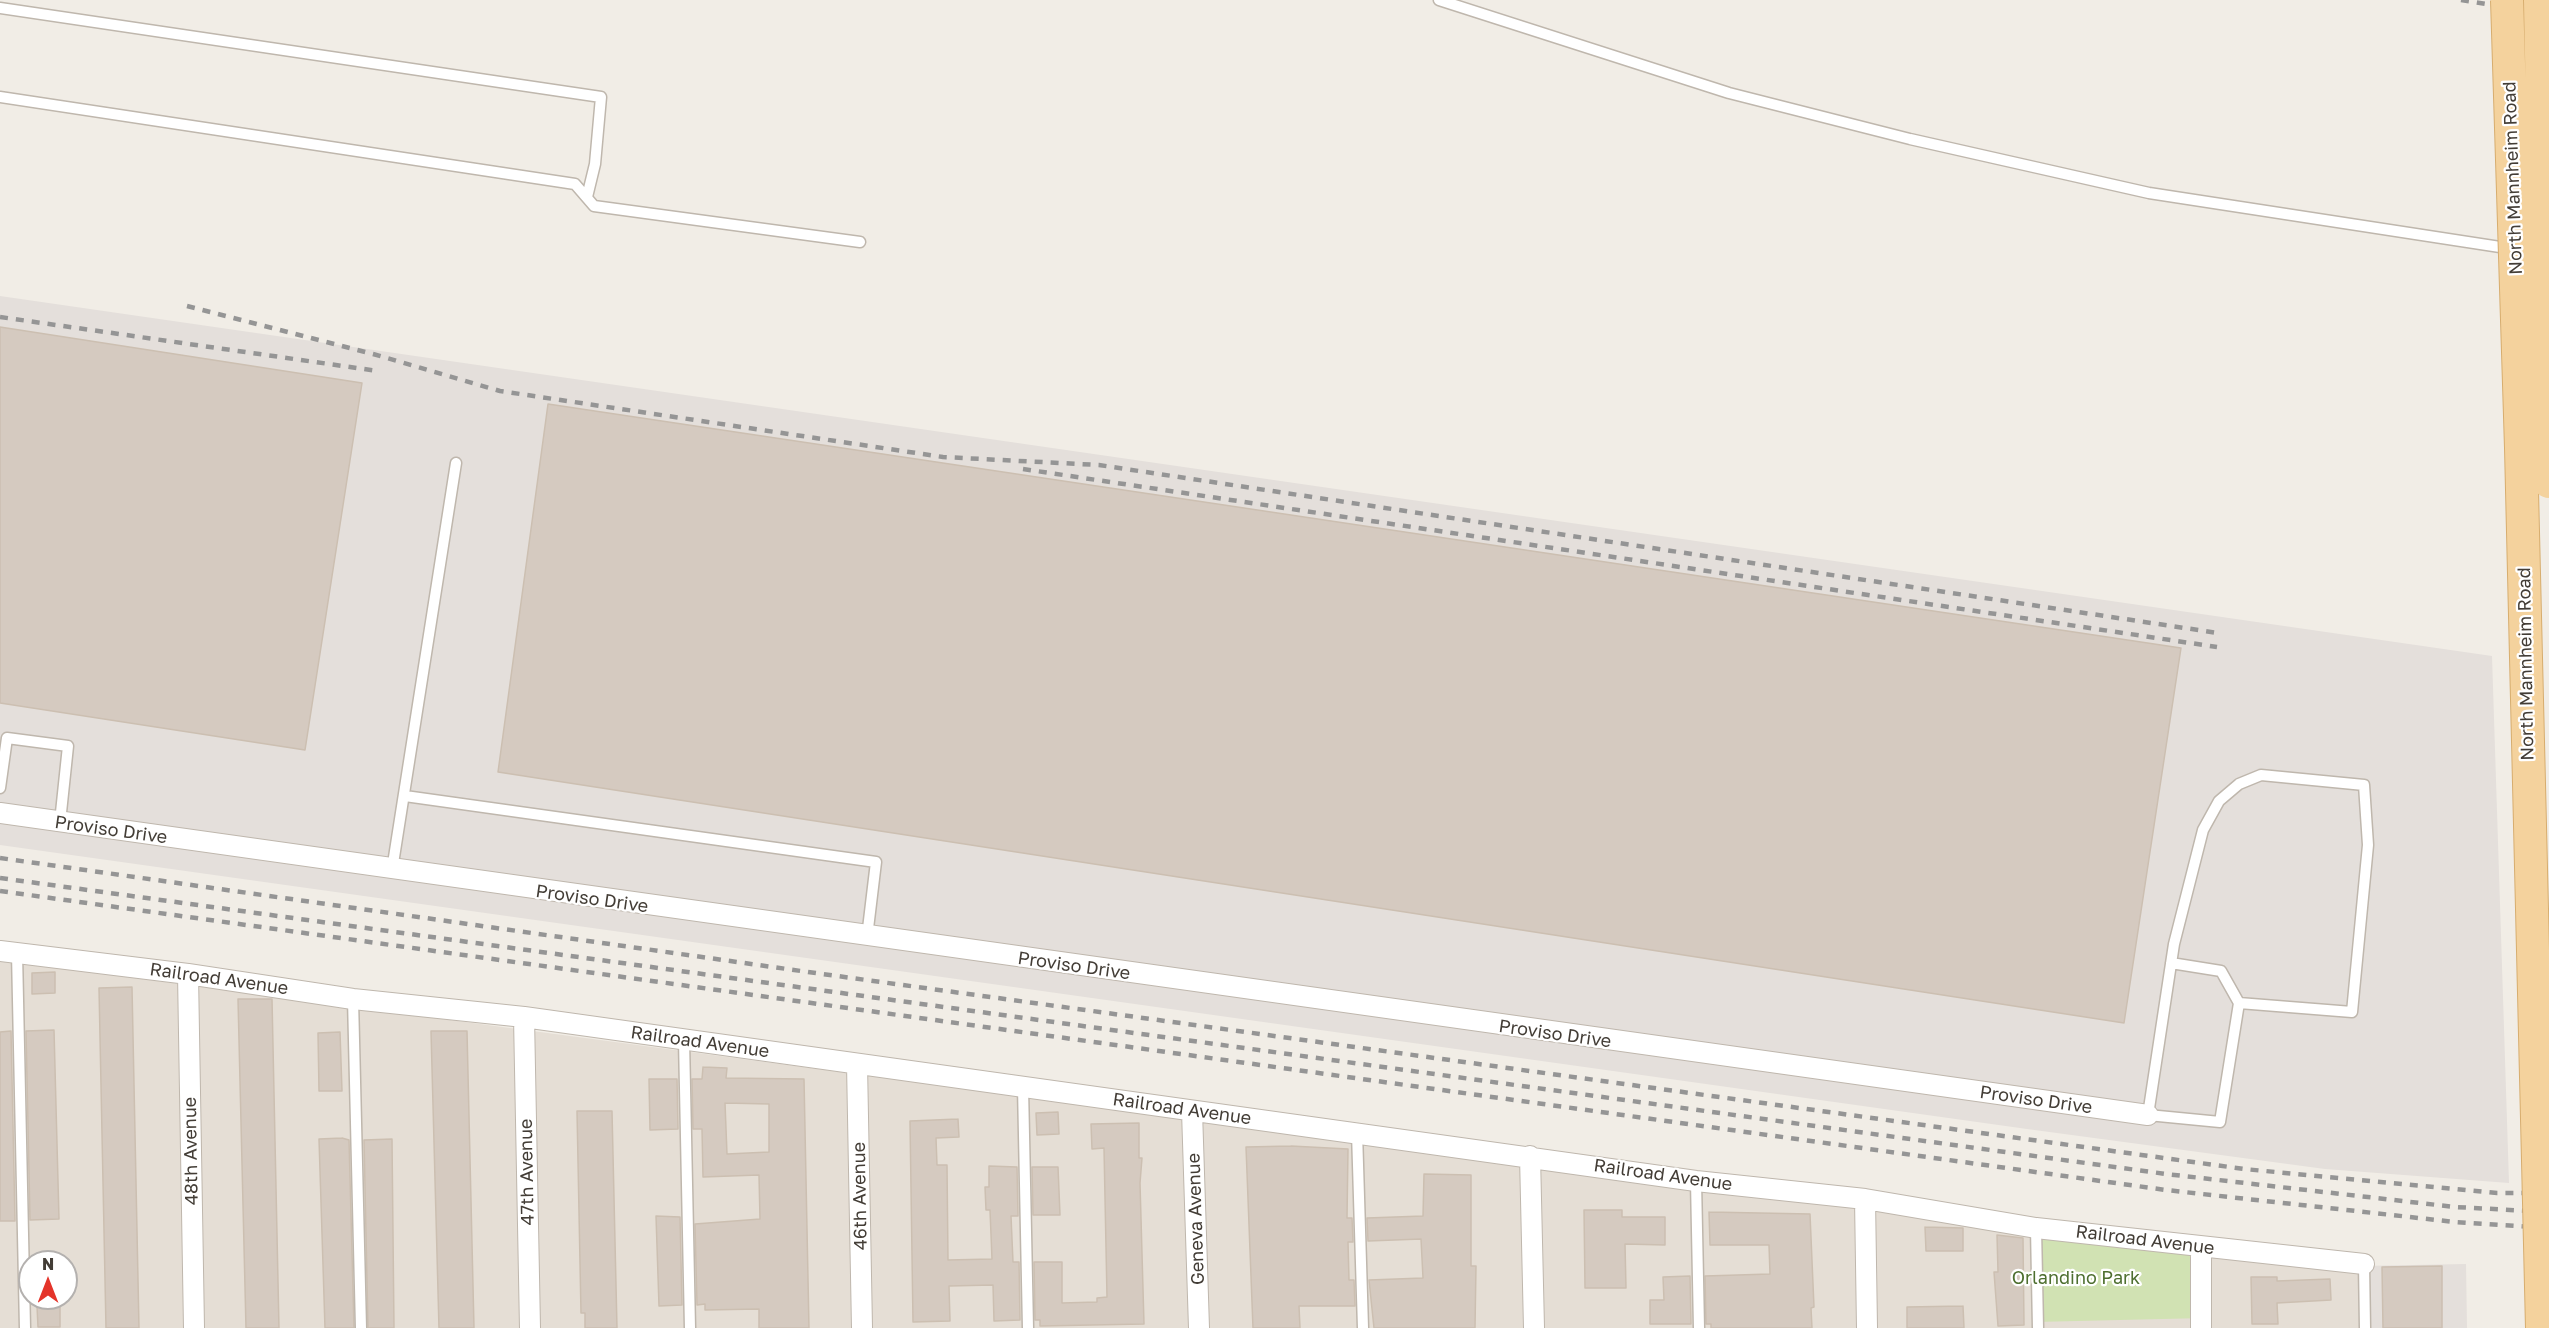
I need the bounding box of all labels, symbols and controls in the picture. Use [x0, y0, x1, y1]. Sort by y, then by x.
street label: North Mannheim Road [2499, 81, 2527, 275]
street label: North Mannheim Road [2514, 567, 2538, 761]
street label: Proviso Drive [53, 811, 169, 849]
street label: Proviso Drive [534, 880, 650, 918]
street label: Proviso Drive [1016, 947, 1132, 985]
street label: Railroad Avenue [148, 959, 290, 999]
street label: Proviso Drive [1497, 1015, 1613, 1053]
street label: Railroad Avenue [629, 1022, 771, 1062]
street label: Proviso Drive [1978, 1081, 2094, 1119]
street label: Railroad Avenue [1111, 1089, 1253, 1129]
street label: 48th Avenue [179, 1097, 203, 1205]
street label: 47th Avenue [515, 1118, 539, 1226]
street label: 46th Avenue [848, 1142, 872, 1250]
street label: Geneva Avenue [1183, 1153, 1209, 1285]
street label: Railroad Avenue [1592, 1155, 1734, 1195]
street label: Railroad Avenue [2074, 1221, 2216, 1259]
north arrow [18, 1250, 78, 1310]
text: N [42, 1254, 54, 1274]
park label: Orlandino Park [2012, 1267, 2140, 1289]

